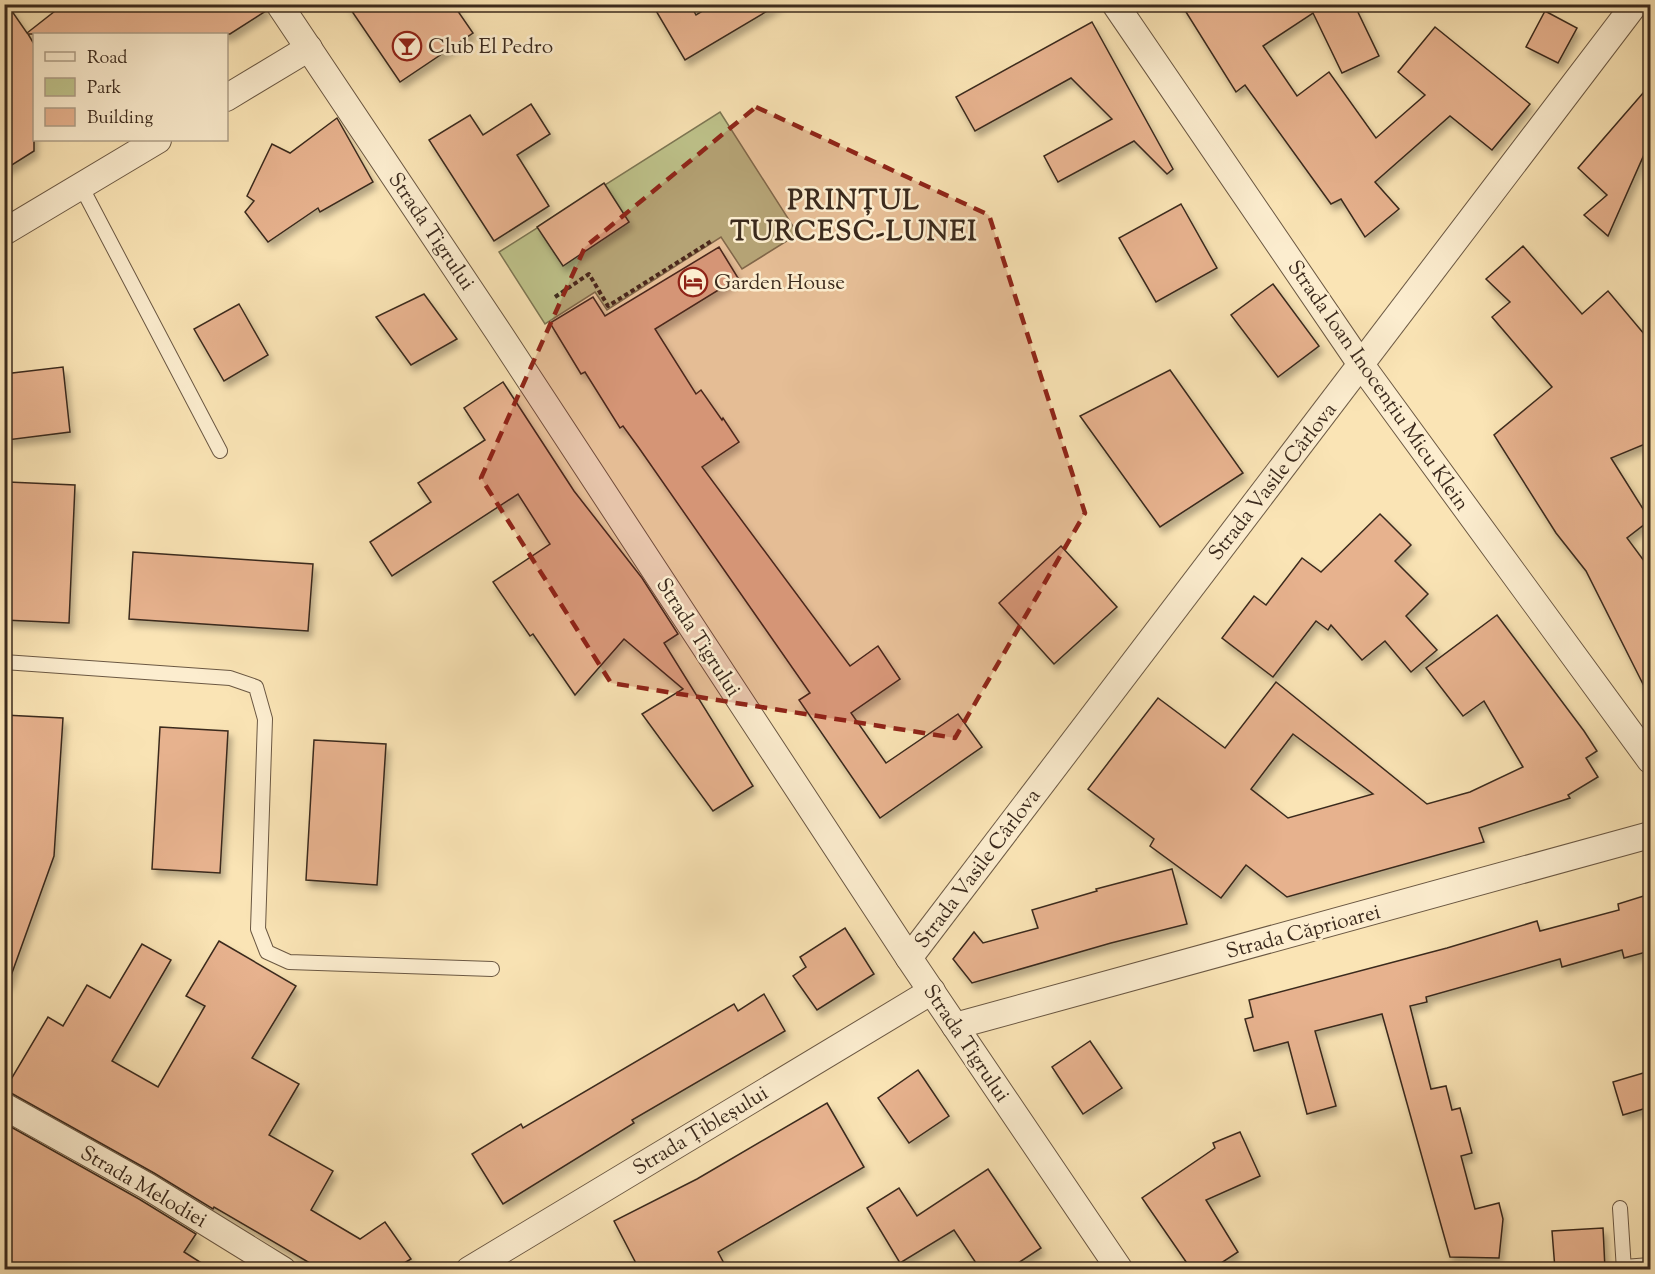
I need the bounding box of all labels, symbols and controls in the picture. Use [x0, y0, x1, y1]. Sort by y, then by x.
bar icon: Club El Pedro [391, 30, 423, 62]
legend [33, 33, 228, 141]
place label: Club El Pedro [428, 33, 553, 63]
text: Road [87, 46, 127, 72]
text: Park [87, 76, 122, 102]
text: Building [87, 106, 153, 132]
street label: Strada Tigrului [380, 167, 481, 297]
district label: PRINȚUL TURCESC-LUNEI [730, 183, 978, 253]
street label: Strada Ioan Inocențiu Micu Klein [1279, 255, 1476, 518]
hotel icon: Garden House [677, 266, 709, 298]
place label: Garden House [714, 269, 845, 299]
street label: Strada Vasile Cârlova [1202, 397, 1345, 568]
street label: Strada Tigrului [648, 573, 747, 704]
street label: Strada Vasile Cârlova [908, 783, 1049, 955]
street label: Strada Căprioarei [1223, 898, 1384, 968]
street label: Strada Tigrului [915, 979, 1016, 1109]
street label: Strada Țibleșului [628, 1079, 775, 1184]
street label: Strada Melodiei [74, 1139, 212, 1236]

